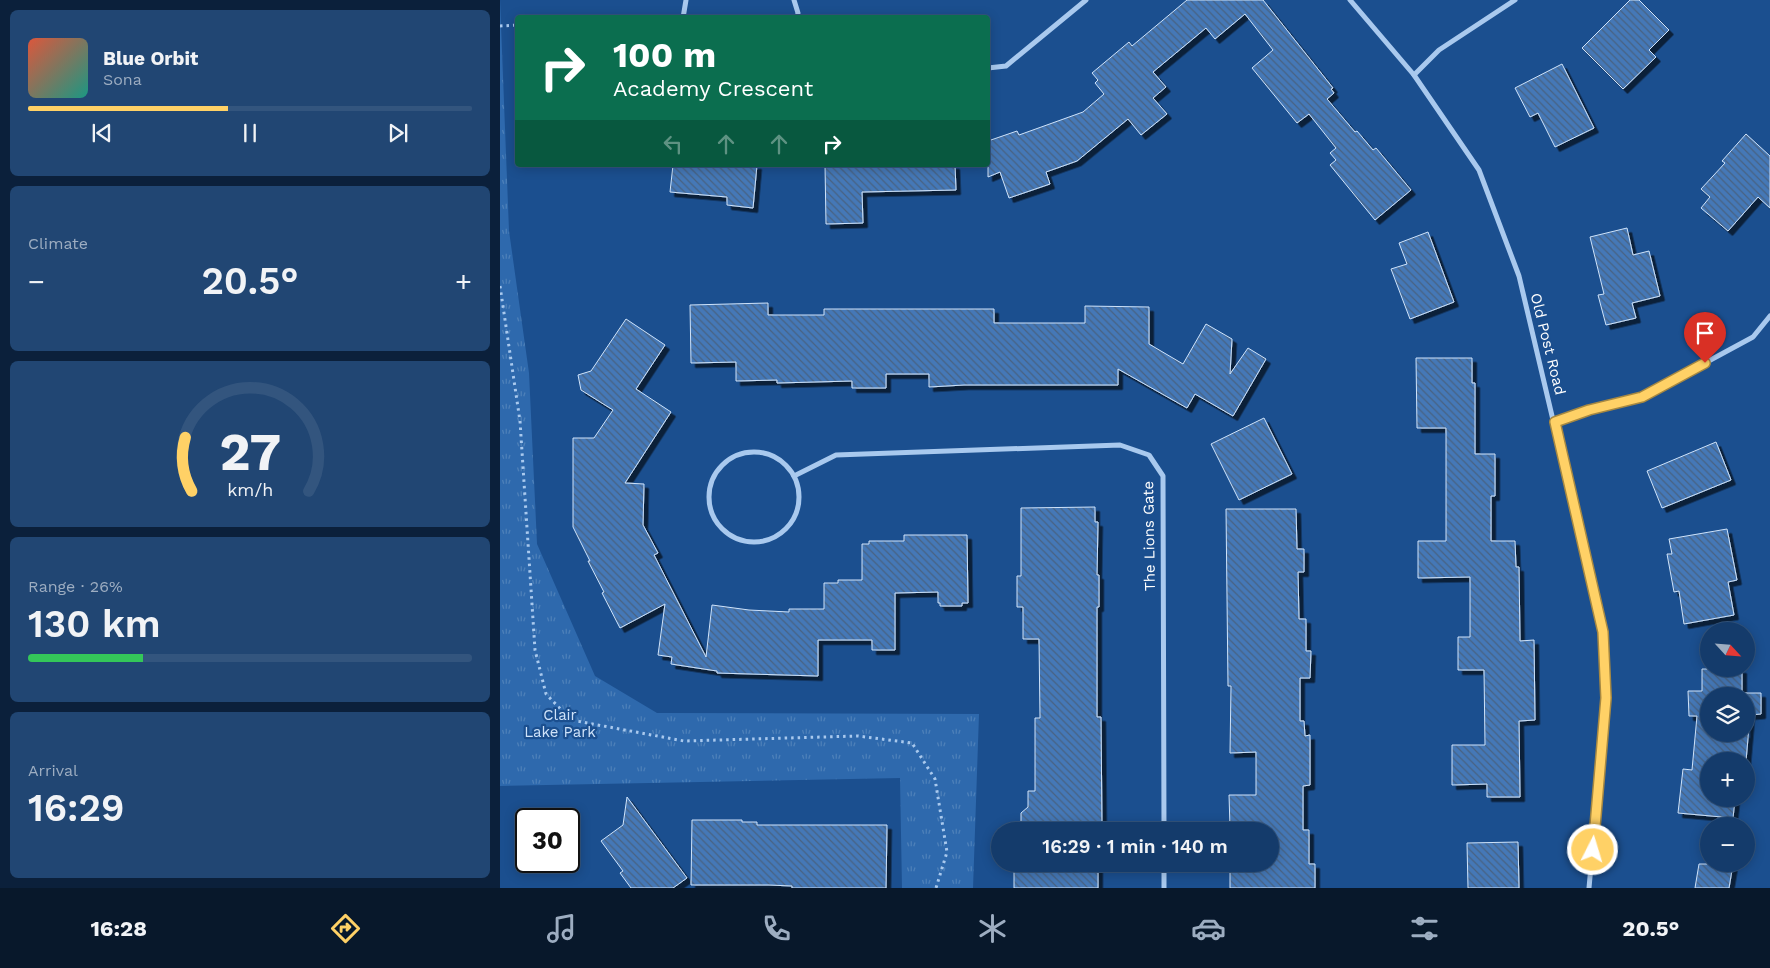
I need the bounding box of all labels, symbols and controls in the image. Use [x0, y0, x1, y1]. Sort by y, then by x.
text: 100 m [613, 34, 716, 76]
icon: right [530, 35, 595, 100]
text: Blue Orbit [103, 47, 198, 70]
text: Sona [103, 70, 142, 89]
text: Academy Crescent [613, 76, 813, 101]
icon: previous [88, 119, 116, 147]
icon: pause [236, 119, 264, 147]
icon: next [384, 119, 412, 147]
icon: left [659, 130, 687, 158]
icon: ahead [712, 130, 740, 158]
icon: ahead [765, 130, 793, 158]
icon: right [818, 130, 846, 158]
text: Climate [28, 234, 88, 253]
text: 20.5° [201, 259, 299, 303]
text: − [28, 265, 45, 298]
text: + [455, 265, 472, 298]
street label: Old Post Road [1527, 291, 1569, 397]
pin [1684, 312, 1726, 363]
icon: arrive [1691, 319, 1719, 347]
text: 27 [219, 422, 281, 483]
text: km/h [227, 479, 273, 500]
street label: The Lions Gate [1139, 481, 1159, 591]
text: Range · 26% [28, 577, 123, 596]
text: 130 km [28, 602, 161, 646]
north arrow [1700, 622, 1755, 678]
map controls [1700, 622, 1755, 872]
button: layers [1700, 687, 1755, 742]
park label: Clair Lake Park [524, 706, 596, 741]
button: + [1700, 752, 1755, 807]
text: Arrival [28, 761, 78, 780]
text: 16:29 [28, 786, 124, 830]
speed limit sign: 30 [515, 808, 580, 873]
button: − [1700, 817, 1755, 872]
position arrow [1566, 823, 1618, 875]
text: 16:29 · 1 min · 140 m [1042, 835, 1228, 858]
icon: directions [328, 911, 363, 946]
icon: music [544, 911, 579, 946]
icon: phone [759, 911, 794, 946]
icon: climate [975, 911, 1010, 946]
icon: car [1191, 911, 1226, 946]
icon: filters [1407, 911, 1442, 946]
text: 16:28 [90, 916, 147, 941]
text: 20.5° [1622, 916, 1680, 941]

